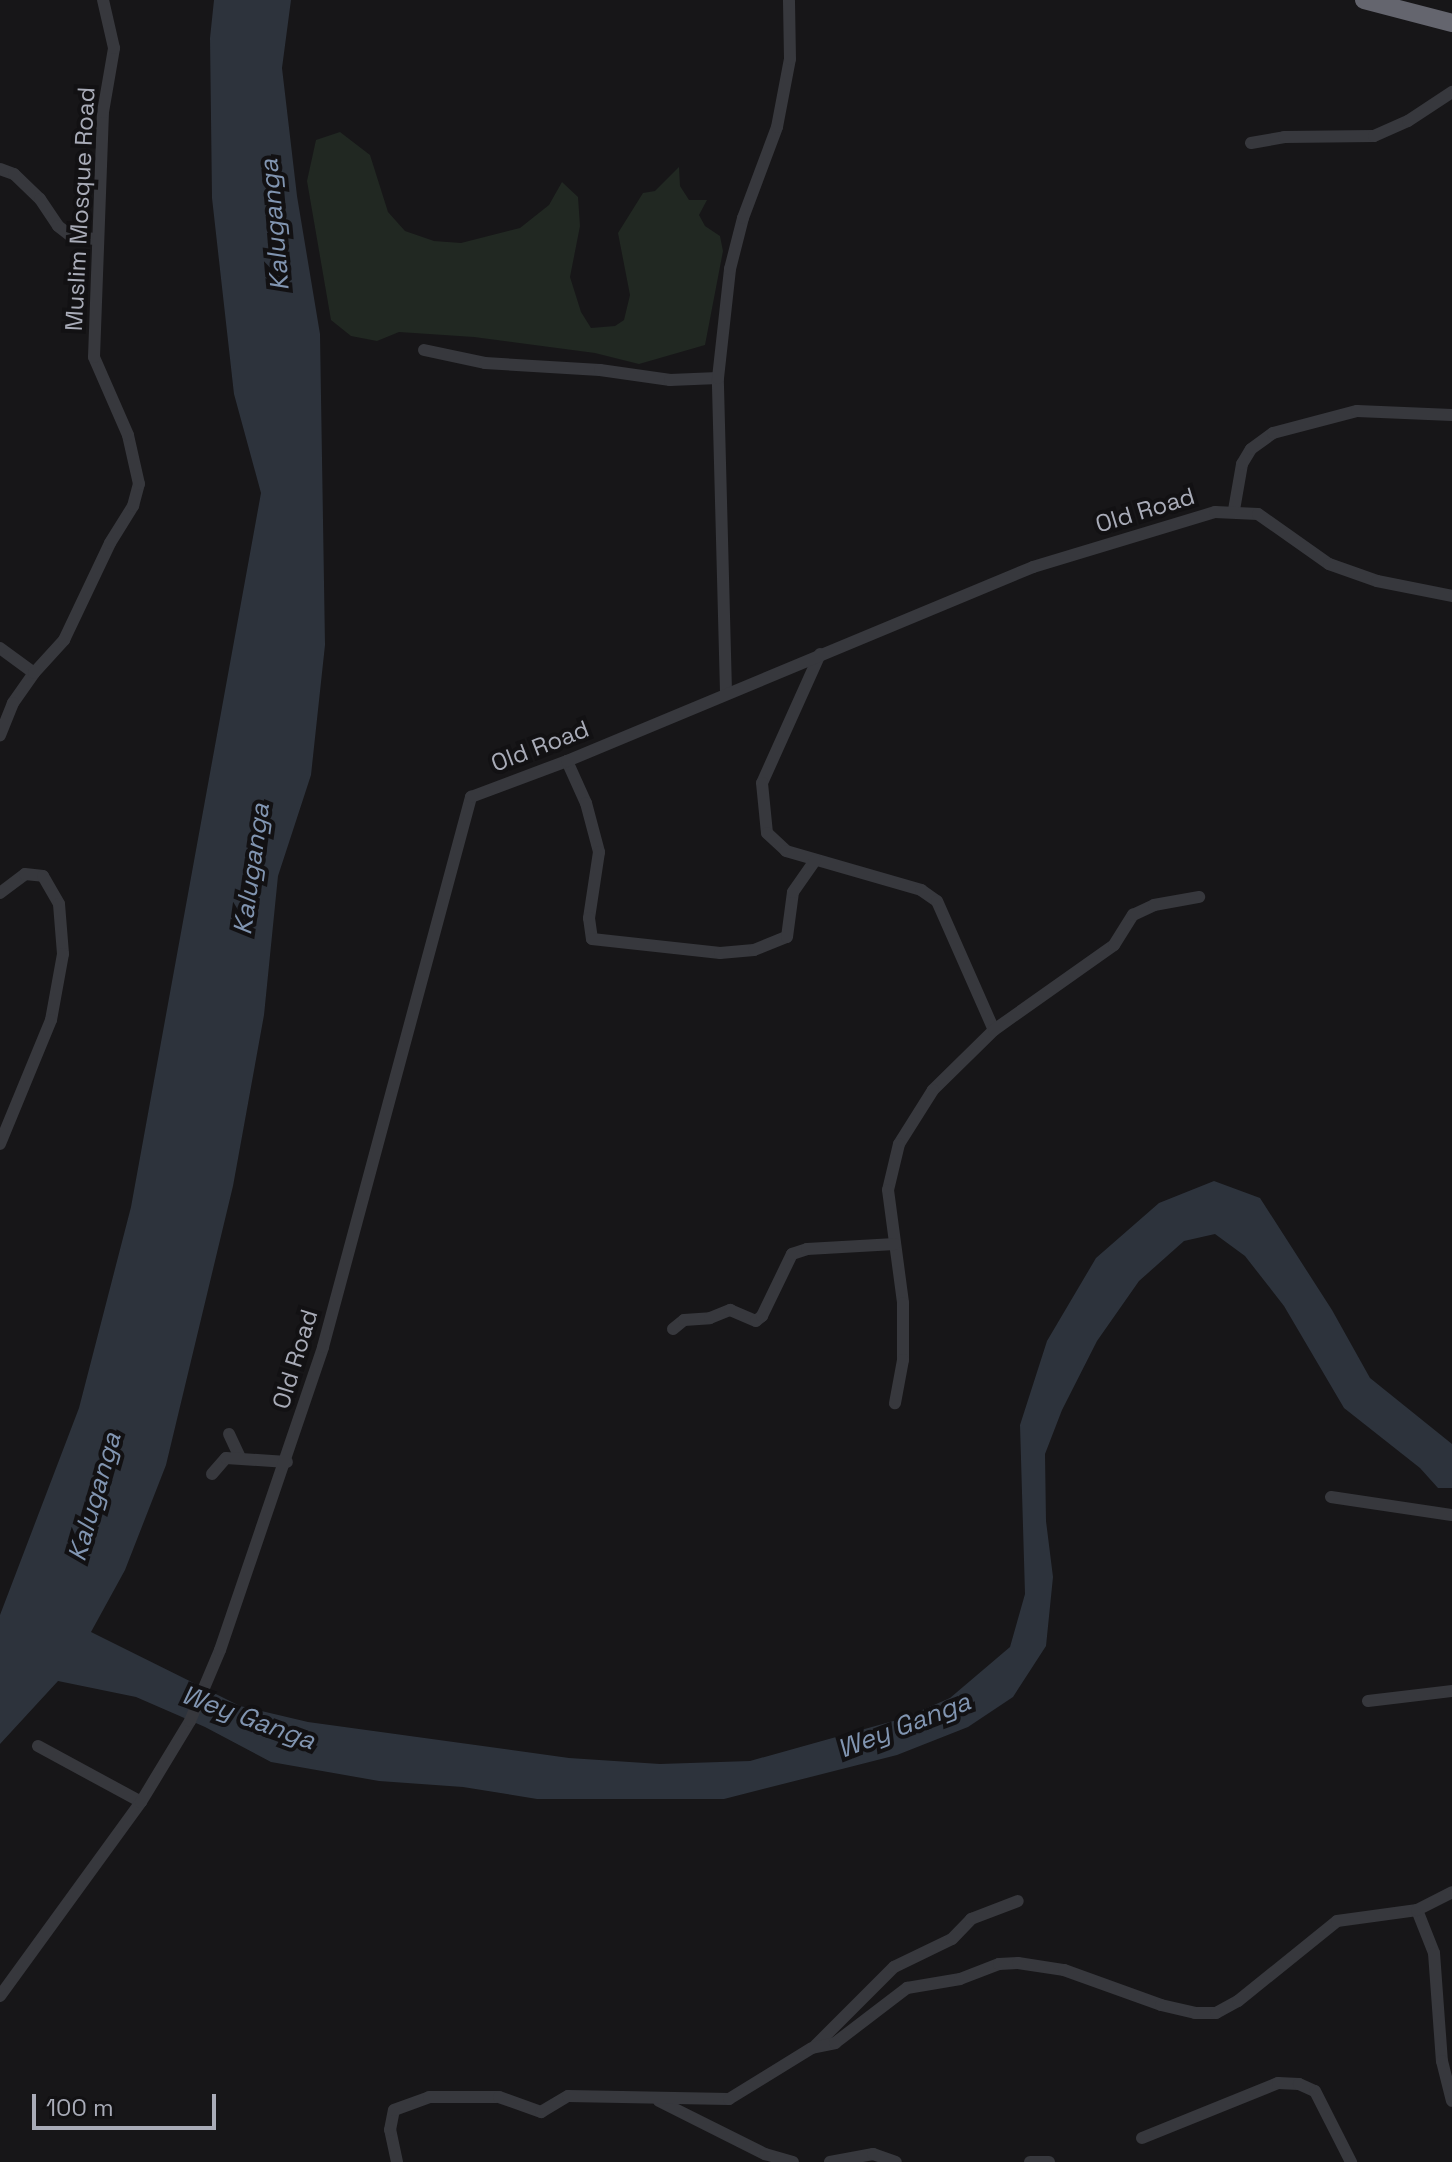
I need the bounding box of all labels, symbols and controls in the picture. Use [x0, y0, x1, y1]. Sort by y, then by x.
street label: Muslim Mosque Road [59, 86, 101, 332]
water label: Kaluganga [254, 158, 296, 292]
street label: Old Road [1092, 481, 1198, 539]
street label: Old Road [487, 714, 593, 778]
water label: Kaluganga [227, 801, 277, 937]
street label: Old Road [266, 1306, 324, 1412]
water label: Kaluganga [62, 1429, 128, 1565]
water label: Wey Ganga [177, 1679, 319, 1757]
water label: Wey Ganga [833, 1686, 975, 1766]
scale bar [36, 2078, 220, 2128]
text: 100 m [46, 2092, 114, 2123]

